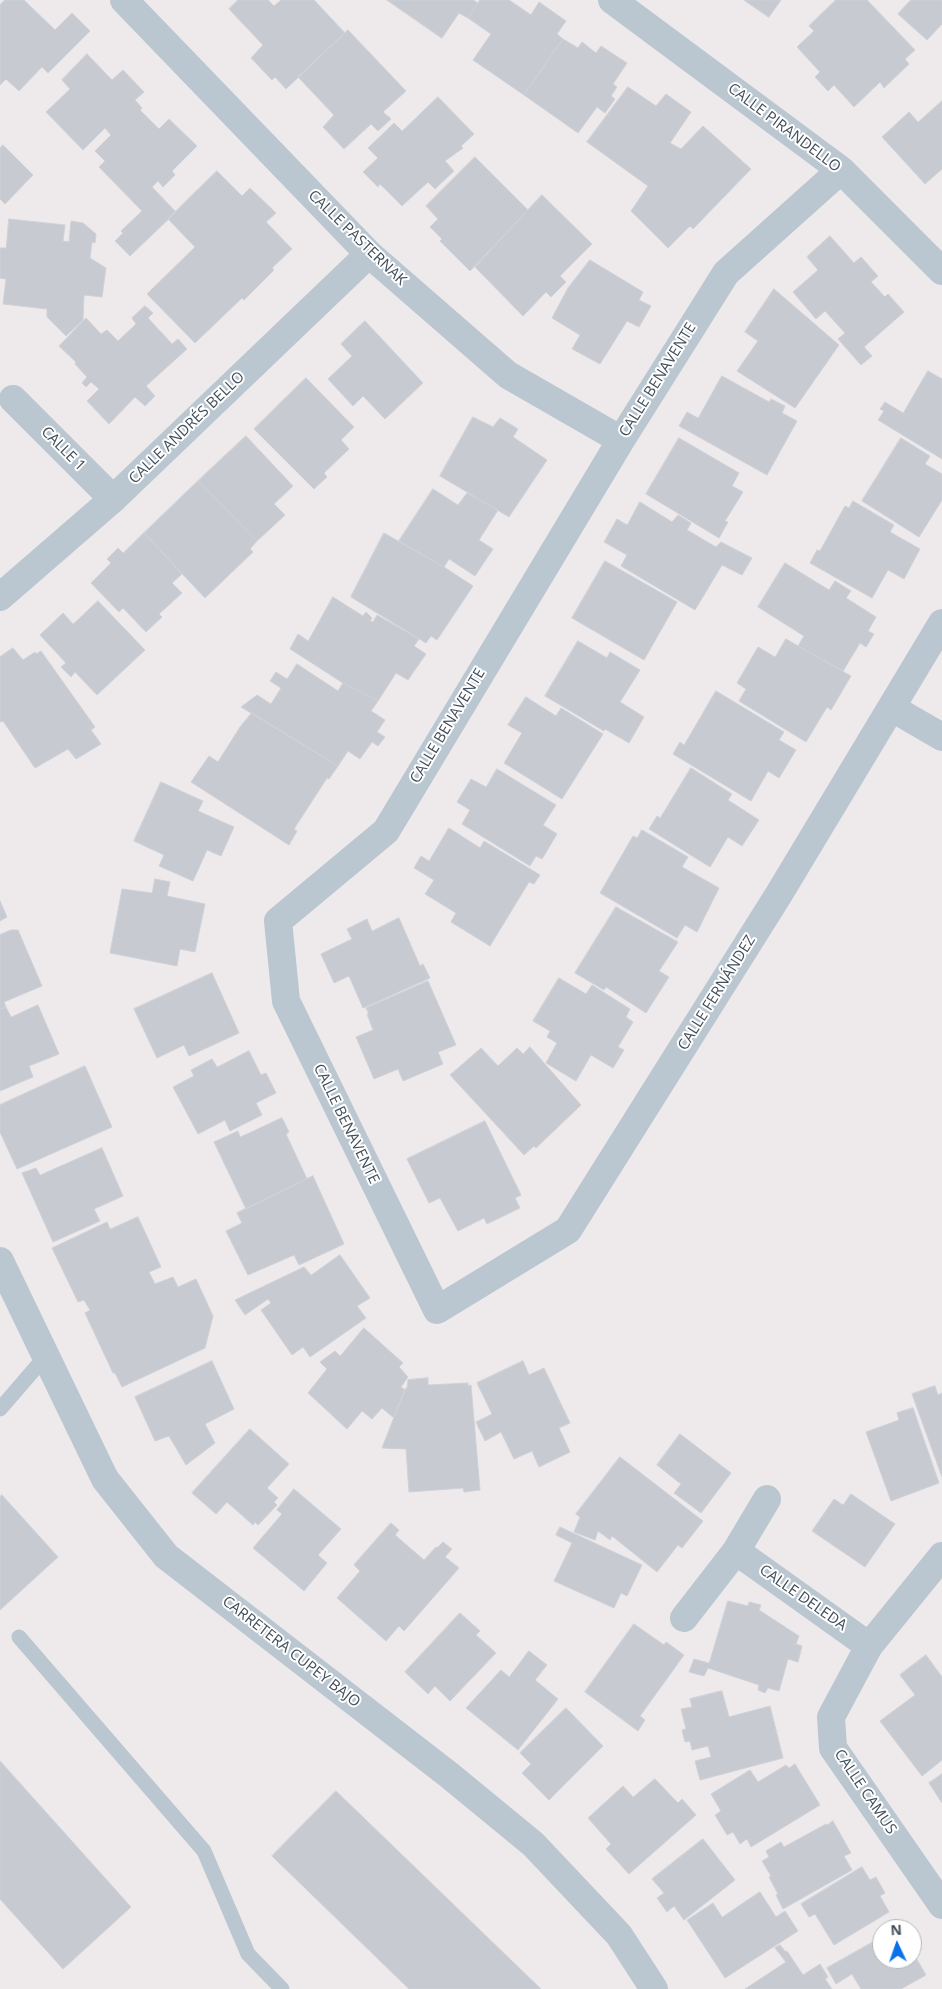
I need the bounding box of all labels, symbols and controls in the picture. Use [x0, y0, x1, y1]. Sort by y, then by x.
street label: CALLE PIRANDELLO [724, 80, 844, 176]
street label: CALLE PASTERNAK [304, 187, 410, 289]
street label: CALLE BENAVENTE [616, 320, 700, 440]
street label: CALLE ANDRÉS BELLO [126, 368, 248, 488]
street label: CALLE 1 [37, 423, 89, 475]
street label: CALLE BENAVENTE [407, 665, 489, 787]
street label: CALLE FERNÁNDEZ [674, 932, 760, 1054]
street label: CALLE BENAVENTE [309, 1061, 383, 1187]
street label: CALLE DELEDA [756, 1561, 850, 1635]
street label: CARRETERA CUPEY BAJO [219, 1593, 363, 1711]
street label: CALLE CAMUS [830, 1746, 900, 1838]
north arrow [872, 1919, 922, 1969]
text: N [890, 1920, 902, 1939]

